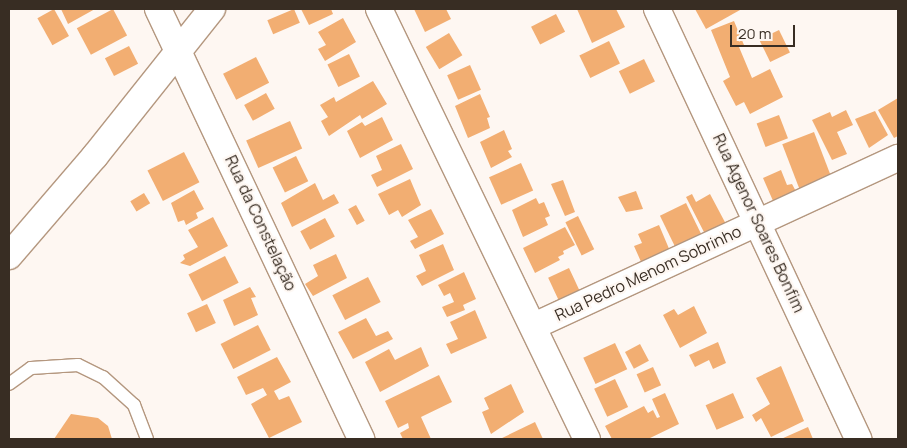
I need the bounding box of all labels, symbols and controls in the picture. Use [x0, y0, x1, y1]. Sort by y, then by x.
scale bar [732, 15, 797, 47]
text: 20 m [738, 23, 771, 44]
street label: Rua Agenor Soares Bonfim [709, 131, 809, 315]
street label: Rua da Constelação [221, 152, 301, 294]
street label: Rua Pedro Menom Sobrinho [552, 221, 744, 325]

